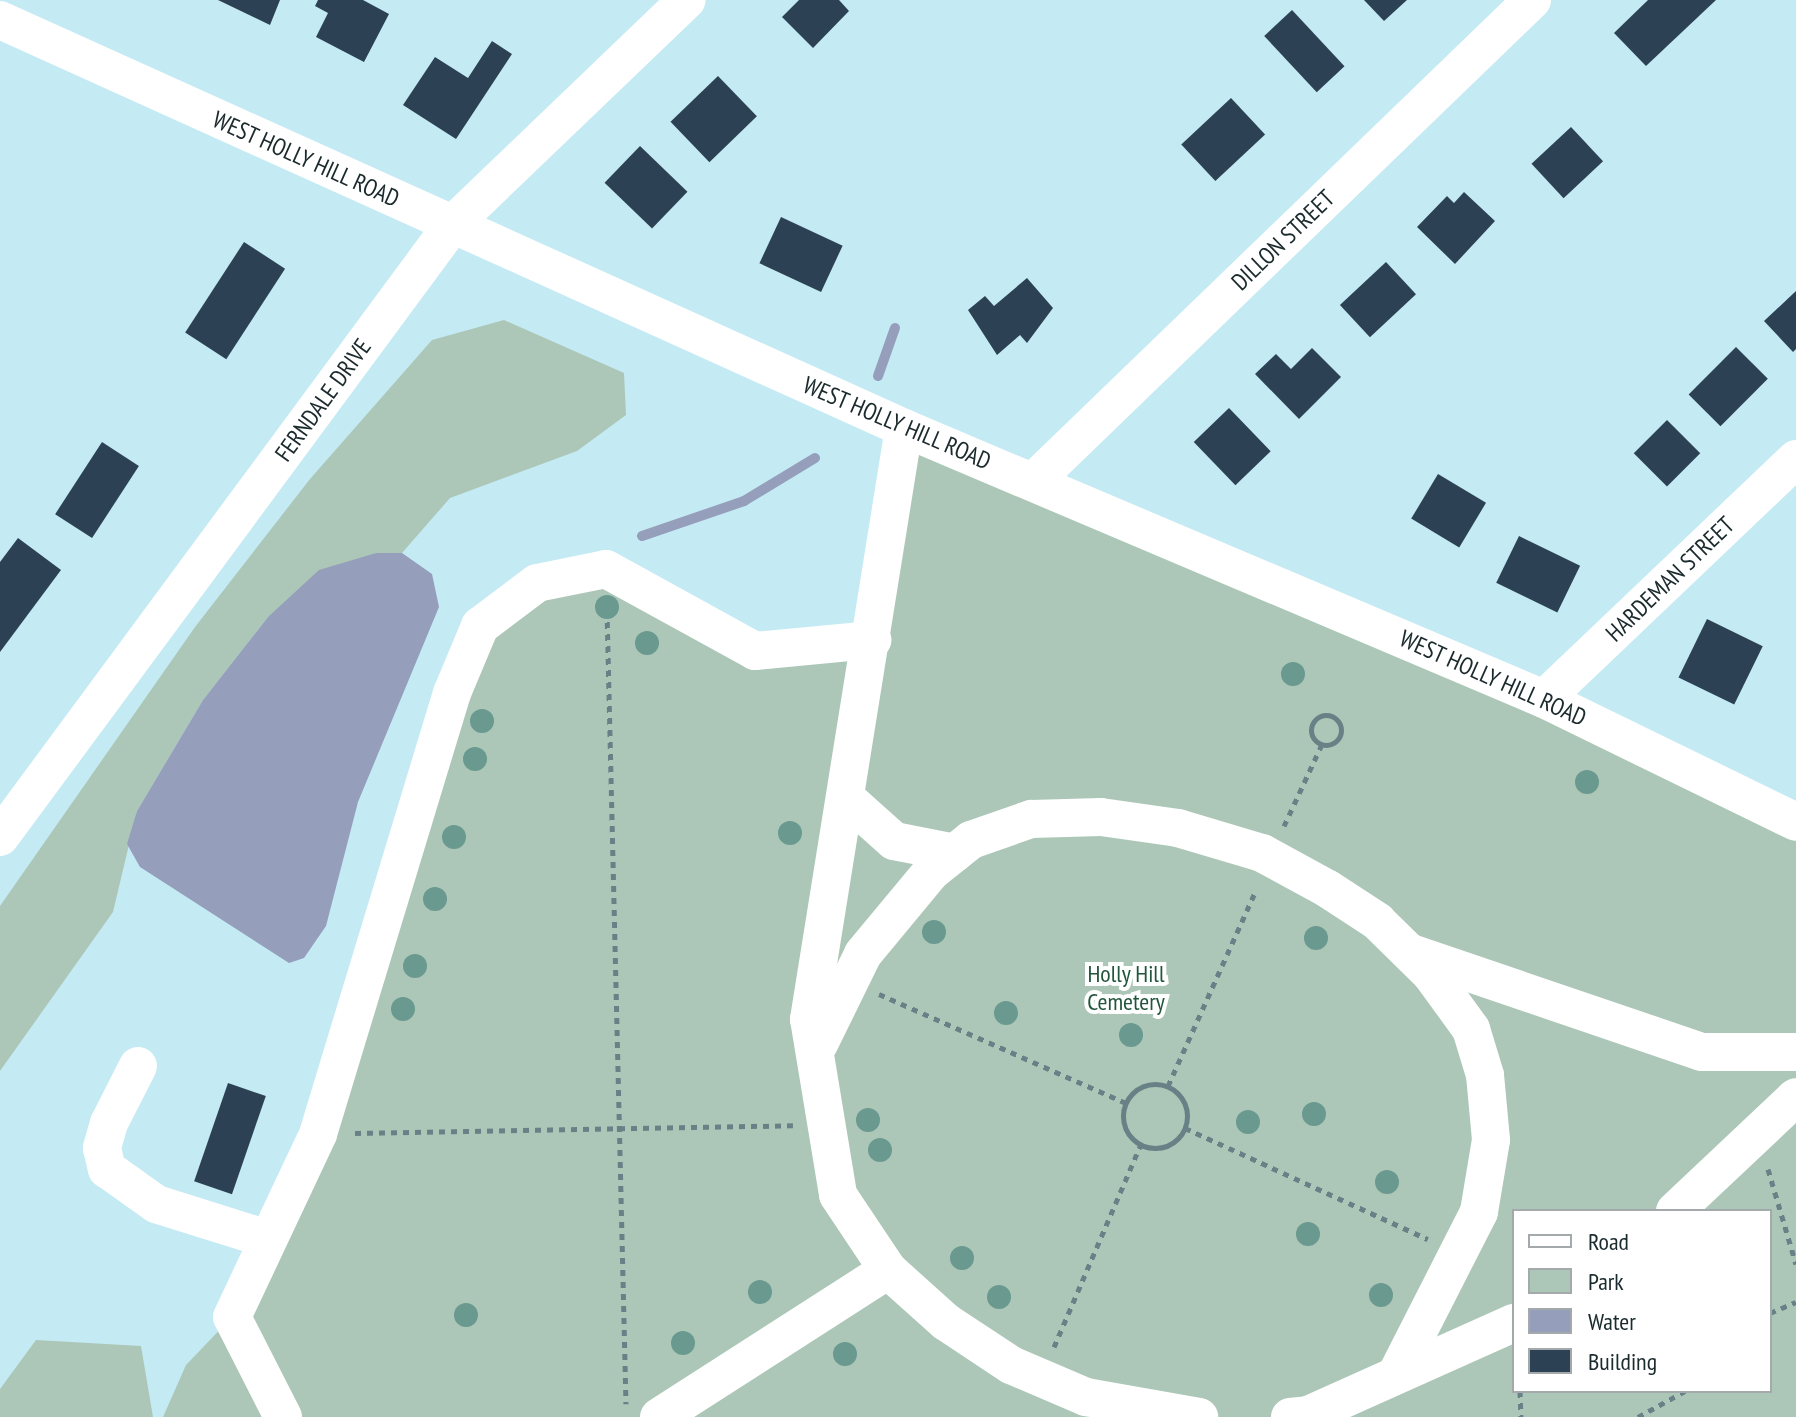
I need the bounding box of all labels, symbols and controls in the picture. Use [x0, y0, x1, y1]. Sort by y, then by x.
street label: WEST HOLLY HILL ROAD [207, 104, 405, 214]
street label: DILLON STREET [1226, 184, 1340, 296]
street label: FERNDALE DRIVE [269, 333, 377, 467]
street label: WEST HOLLY HILL ROAD [798, 370, 996, 476]
street label: HARDEMAN STREET [1600, 511, 1740, 647]
street label: WEST HOLLY HILL ROAD [1394, 623, 1592, 733]
park label: Holly Hill Cemetery [1087, 960, 1165, 1016]
legend [1512, 1209, 1772, 1393]
text: Road [1588, 1226, 1629, 1257]
text: Park [1588, 1266, 1624, 1297]
text: Water [1588, 1306, 1636, 1337]
text: Building [1588, 1346, 1657, 1377]

